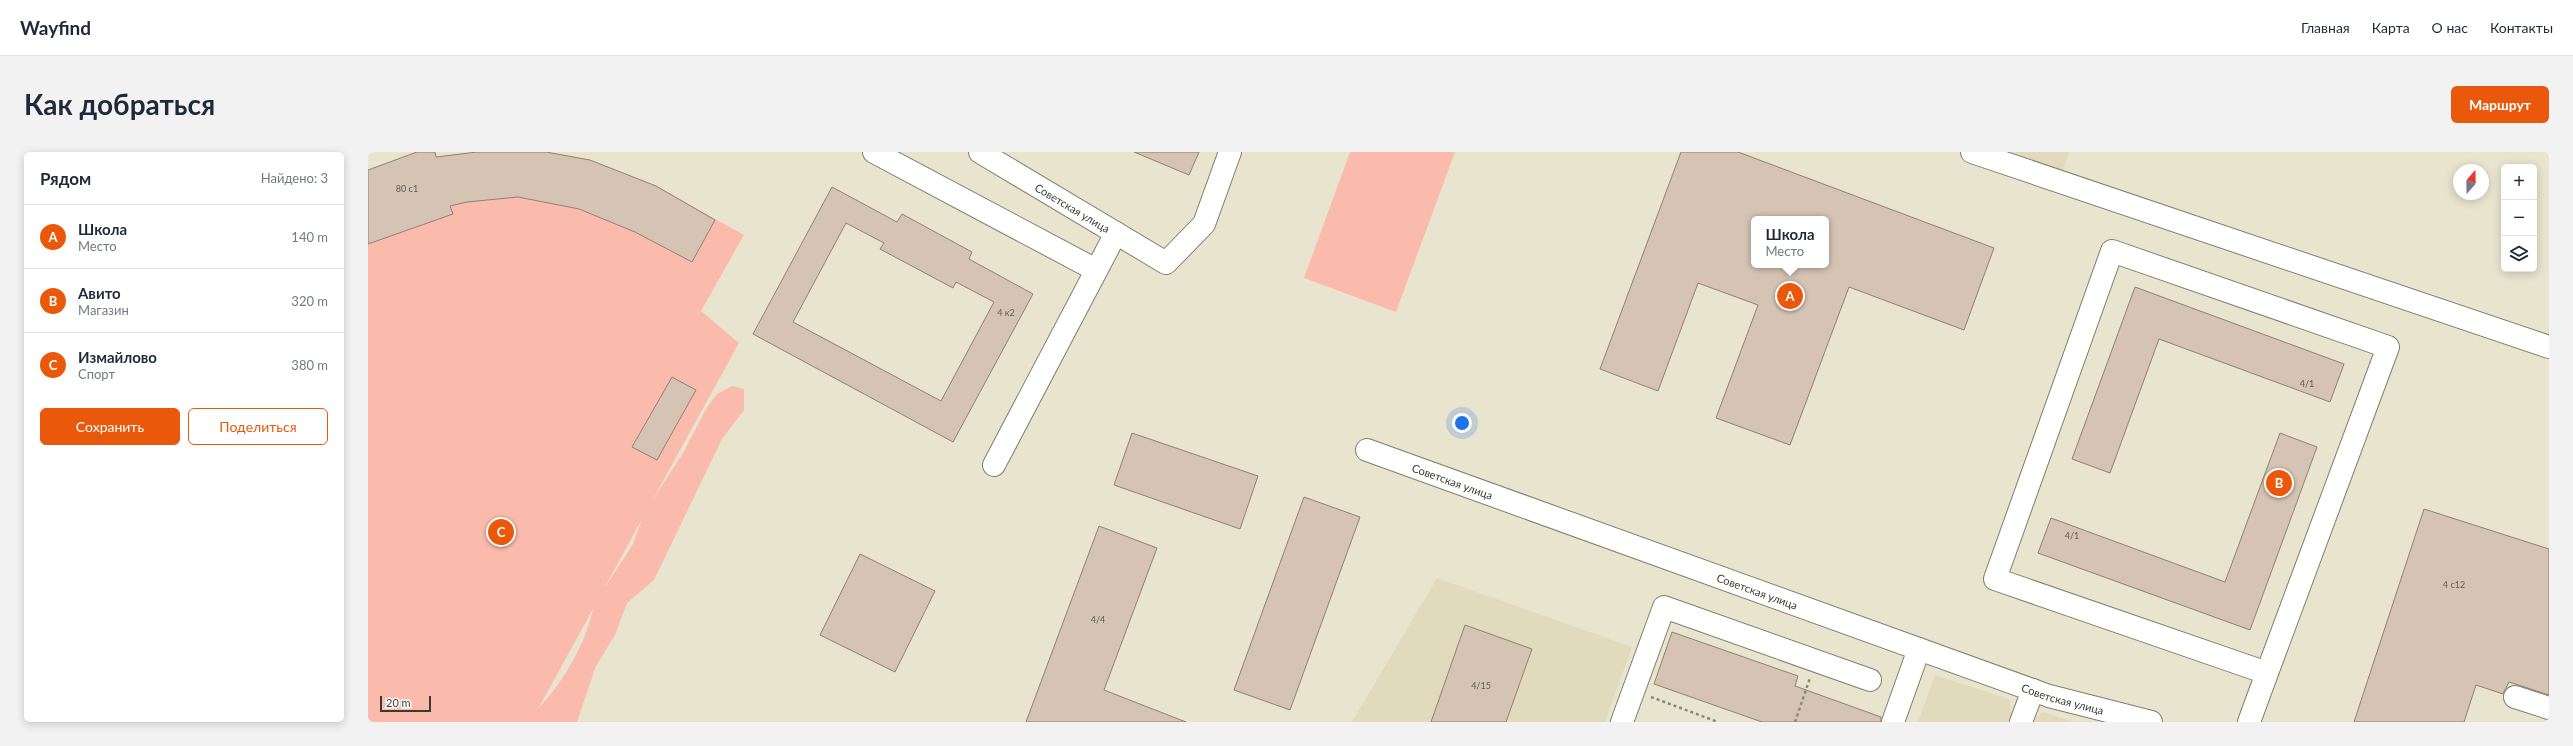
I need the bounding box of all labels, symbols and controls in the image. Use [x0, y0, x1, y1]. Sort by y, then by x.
text: Wayfind [20, 16, 91, 39]
text: Главная [2301, 19, 2350, 36]
text: Карта [2372, 19, 2410, 36]
text: О нас [2432, 19, 2468, 36]
text: Контакты [2490, 19, 2553, 36]
button: Маршрут [2451, 86, 2549, 123]
text: Как добраться [24, 87, 215, 121]
north arrow [2453, 164, 2489, 200]
map controls [2501, 164, 2537, 272]
button: + [2501, 164, 2537, 200]
text: Рядом [40, 168, 91, 189]
text: Найдено: 3 [261, 170, 328, 186]
street label: Советская улица [1033, 180, 1112, 235]
house number: 80 с1 [396, 183, 418, 194]
button: − [2501, 200, 2537, 236]
popup [1751, 216, 1829, 268]
text: Школа [78, 220, 127, 238]
text: Школа [1765, 225, 1815, 243]
text: A [48, 229, 58, 245]
text: 140 m [291, 229, 328, 245]
button: layers [2501, 236, 2537, 272]
text: Место [78, 238, 117, 254]
text: Место [1765, 243, 1804, 259]
pin: A [1777, 281, 1803, 311]
text: Авито [78, 284, 121, 302]
text: B [49, 293, 57, 309]
text: 320 m [291, 293, 328, 309]
text: Магазин [78, 302, 129, 318]
house number: 4 к2 [997, 307, 1015, 318]
text: Измайлово [78, 348, 157, 366]
text: C [49, 357, 57, 373]
text: 380 m [291, 357, 328, 373]
text: Спорт [78, 366, 115, 382]
house number: 4/1 [2300, 378, 2314, 389]
button: Сохранить [40, 408, 180, 445]
button: Поделиться [188, 408, 328, 445]
your location [1452, 413, 1472, 433]
street label: Советская улица [1410, 460, 1495, 501]
pin: B [2266, 468, 2292, 498]
pin: C [488, 517, 514, 547]
house number: 4/1 [2065, 530, 2079, 541]
street label: Советская улица [1715, 570, 1799, 611]
house number: 4 с12 [2443, 579, 2465, 590]
house number: 4/4 [1091, 614, 1105, 625]
house number: 4/15 [1471, 680, 1491, 691]
street label: Советская улица [2020, 680, 2105, 716]
scale bar [380, 694, 431, 713]
text: 20 m [386, 696, 411, 709]

